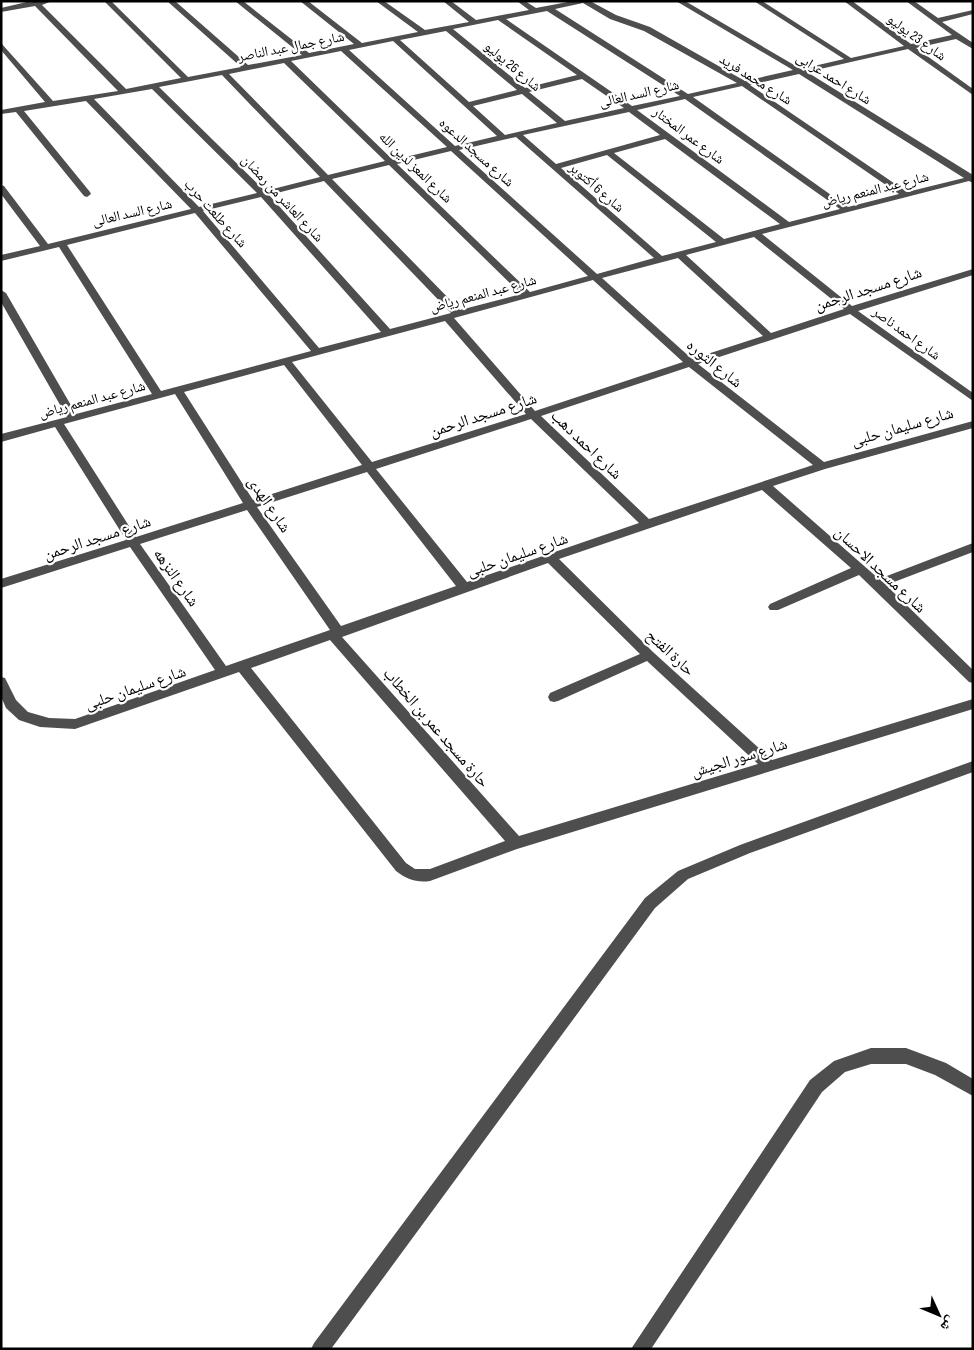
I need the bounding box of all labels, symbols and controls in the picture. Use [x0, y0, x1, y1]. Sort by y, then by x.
street label: شارع 23 يوليو [883, 10, 949, 65]
street label: شارع جمال عبد الناصر [235, 28, 346, 66]
street label: شارع 26 يوليو [480, 38, 545, 96]
street label: شارع احمد عرابى [793, 49, 874, 109]
street label: شارع محمد فريد [716, 50, 795, 109]
street label: شارع السد العالى [597, 76, 681, 112]
street label: شارع عمر المختار [648, 102, 728, 169]
street label: شارع مسجد الدعوه [435, 114, 518, 191]
street label: شارع المعز لدين الله [375, 128, 456, 207]
street label: شارع العاشر من رمضان [237, 151, 327, 246]
street label: شارع 6 أكتوبر [564, 158, 628, 217]
street label: شارع عبد المنعم رياض [820, 168, 931, 212]
street label: شارع طلعت حرب [180, 176, 251, 252]
street label: شارع السد العالى [90, 195, 174, 231]
street label: شارع مسجد الرحمن [813, 263, 924, 316]
street label: شارع عبد المنعم رياض [428, 271, 538, 317]
street label: شارع احمد ناصر [868, 302, 944, 365]
street label: شارع الثوره [682, 336, 746, 392]
street label: شارع عبد المنعم رياض [37, 377, 147, 423]
street label: شارع مسجد الرحمن [428, 389, 539, 442]
street label: شارع سليمان حلبى [849, 404, 956, 451]
street label: شارع احمد دهب [546, 406, 625, 484]
street label: شارع الهدى [243, 473, 294, 537]
street label: شارع مسجد الرحمن [42, 512, 153, 565]
street label: شارع مسجد الاحسان [830, 523, 930, 617]
street label: شارع سليمان حلبى [465, 529, 570, 582]
street label: شارع النزهه [149, 545, 203, 611]
street label: حارة الفتح [642, 626, 698, 680]
street label: شارع سليمان حلبى [83, 662, 188, 715]
street label: حارة مسجد عمر بن الخطاب [379, 664, 493, 792]
street label: شارع سور الجيش [689, 735, 790, 782]
north arrow [914, 1290, 964, 1340]
text: ش [937, 1312, 959, 1335]

